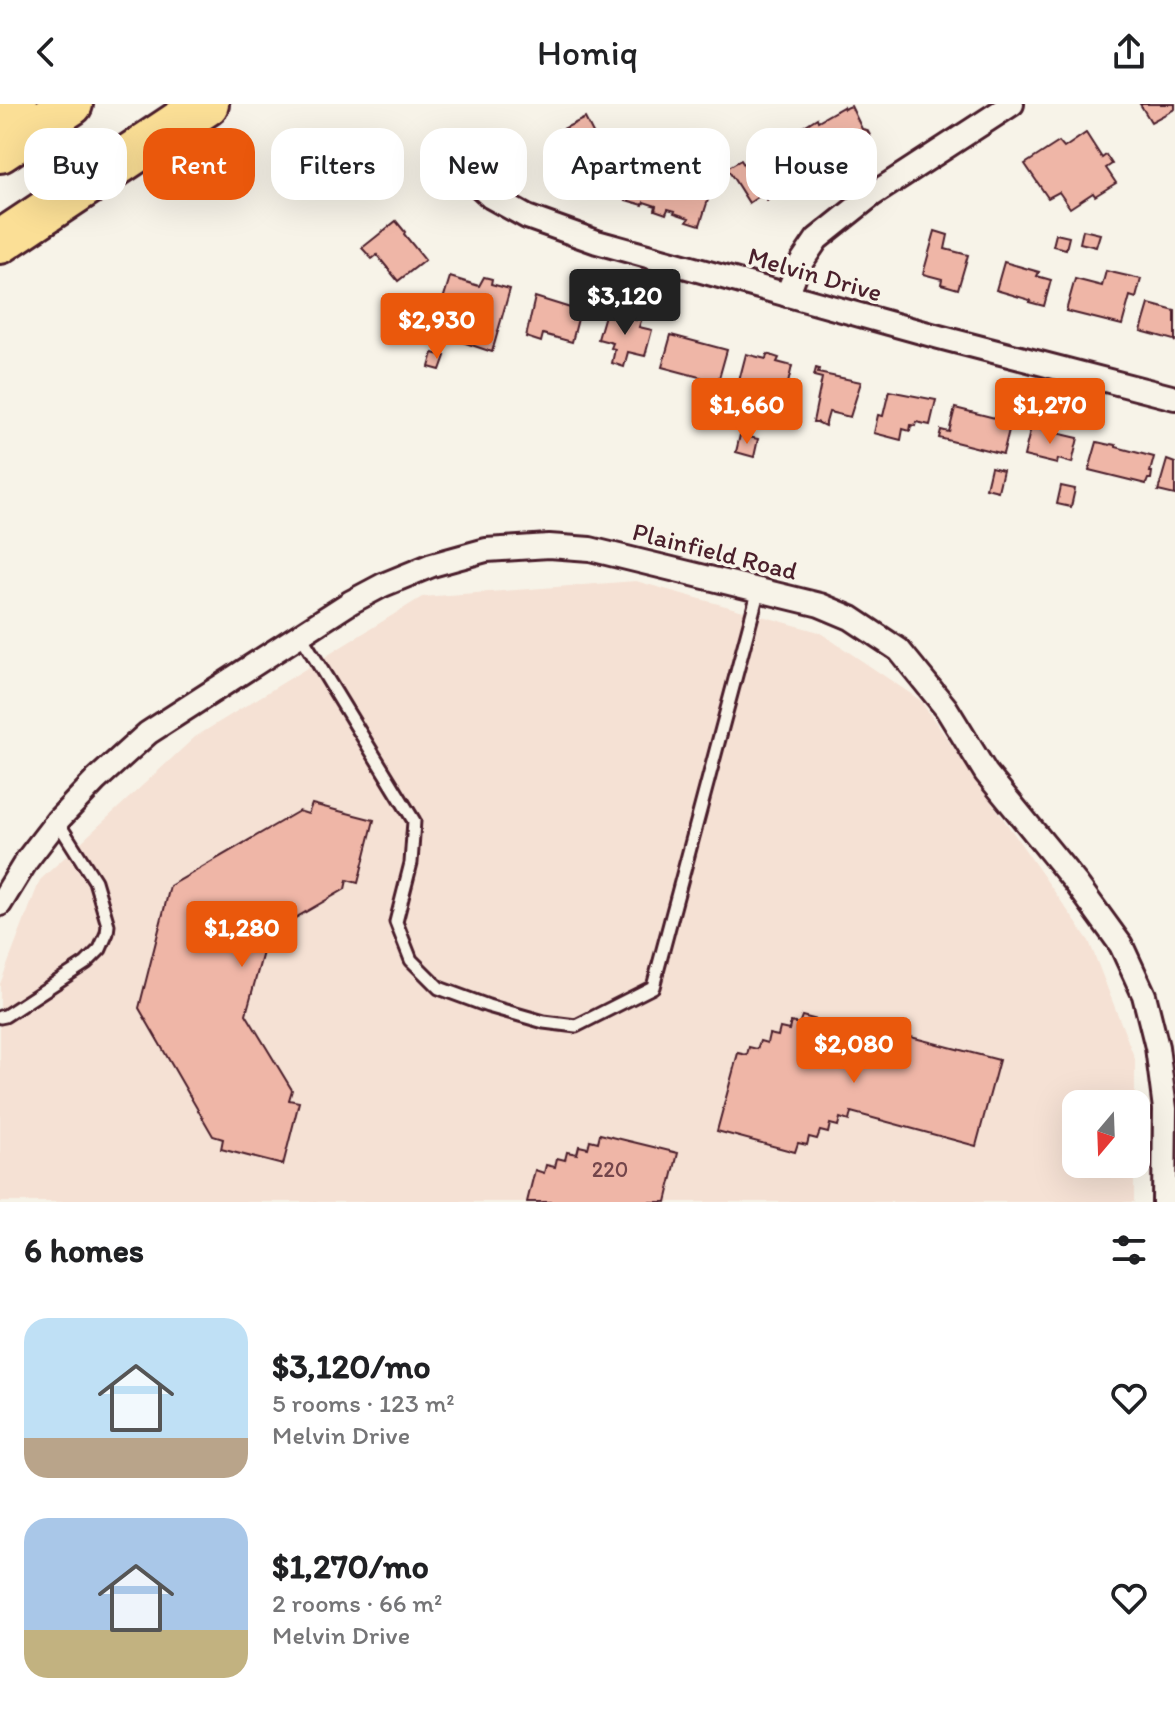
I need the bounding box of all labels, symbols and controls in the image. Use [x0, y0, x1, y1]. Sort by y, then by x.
icon: back [24, 30, 68, 74]
icon: share [1107, 30, 1151, 74]
text: Homiq [537, 31, 638, 74]
chip: Buy [24, 128, 127, 200]
chip: Rent [143, 128, 255, 200]
chip: Filters [271, 128, 404, 200]
chip: New [420, 128, 527, 200]
chip: Apartment [543, 128, 730, 200]
chip: House [746, 128, 877, 200]
street label: Melvin Drive [744, 240, 886, 308]
pin: $3,120 [560, 269, 690, 337]
text: $3,120 [587, 279, 663, 311]
pin: $2,930 [372, 293, 502, 361]
text: $2,930 [399, 303, 475, 335]
pin: $1,660 [682, 378, 812, 446]
pin: $1,270 [985, 378, 1115, 446]
text: $1,660 [710, 388, 784, 420]
text: $1,270 [1013, 388, 1087, 420]
street label: Plainfield Road [629, 515, 801, 587]
pin: $1,280 [177, 901, 307, 969]
text: $1,280 [204, 911, 280, 943]
pin: $2,080 [789, 1017, 919, 1085]
text: $2,080 [814, 1027, 894, 1059]
north arrow [1062, 1090, 1150, 1178]
map controls [1062, 1090, 1150, 1178]
house number: 220 [592, 1156, 628, 1183]
icon: filters [1107, 1228, 1151, 1272]
text: 6 homes [24, 1230, 144, 1271]
text: $3,120/mo [272, 1346, 431, 1387]
icon: home [88, 1350, 184, 1446]
icon: heart [1107, 1376, 1151, 1420]
text: 5 rooms · 123 m² [272, 1387, 455, 1419]
text: Melvin Drive [272, 1419, 410, 1451]
text: $1,270/mo [272, 1546, 429, 1587]
icon: home [88, 1550, 184, 1646]
icon: heart [1107, 1576, 1151, 1620]
text: 2 rooms · 66 m² [272, 1587, 442, 1619]
text: Melvin Drive [272, 1619, 410, 1651]

